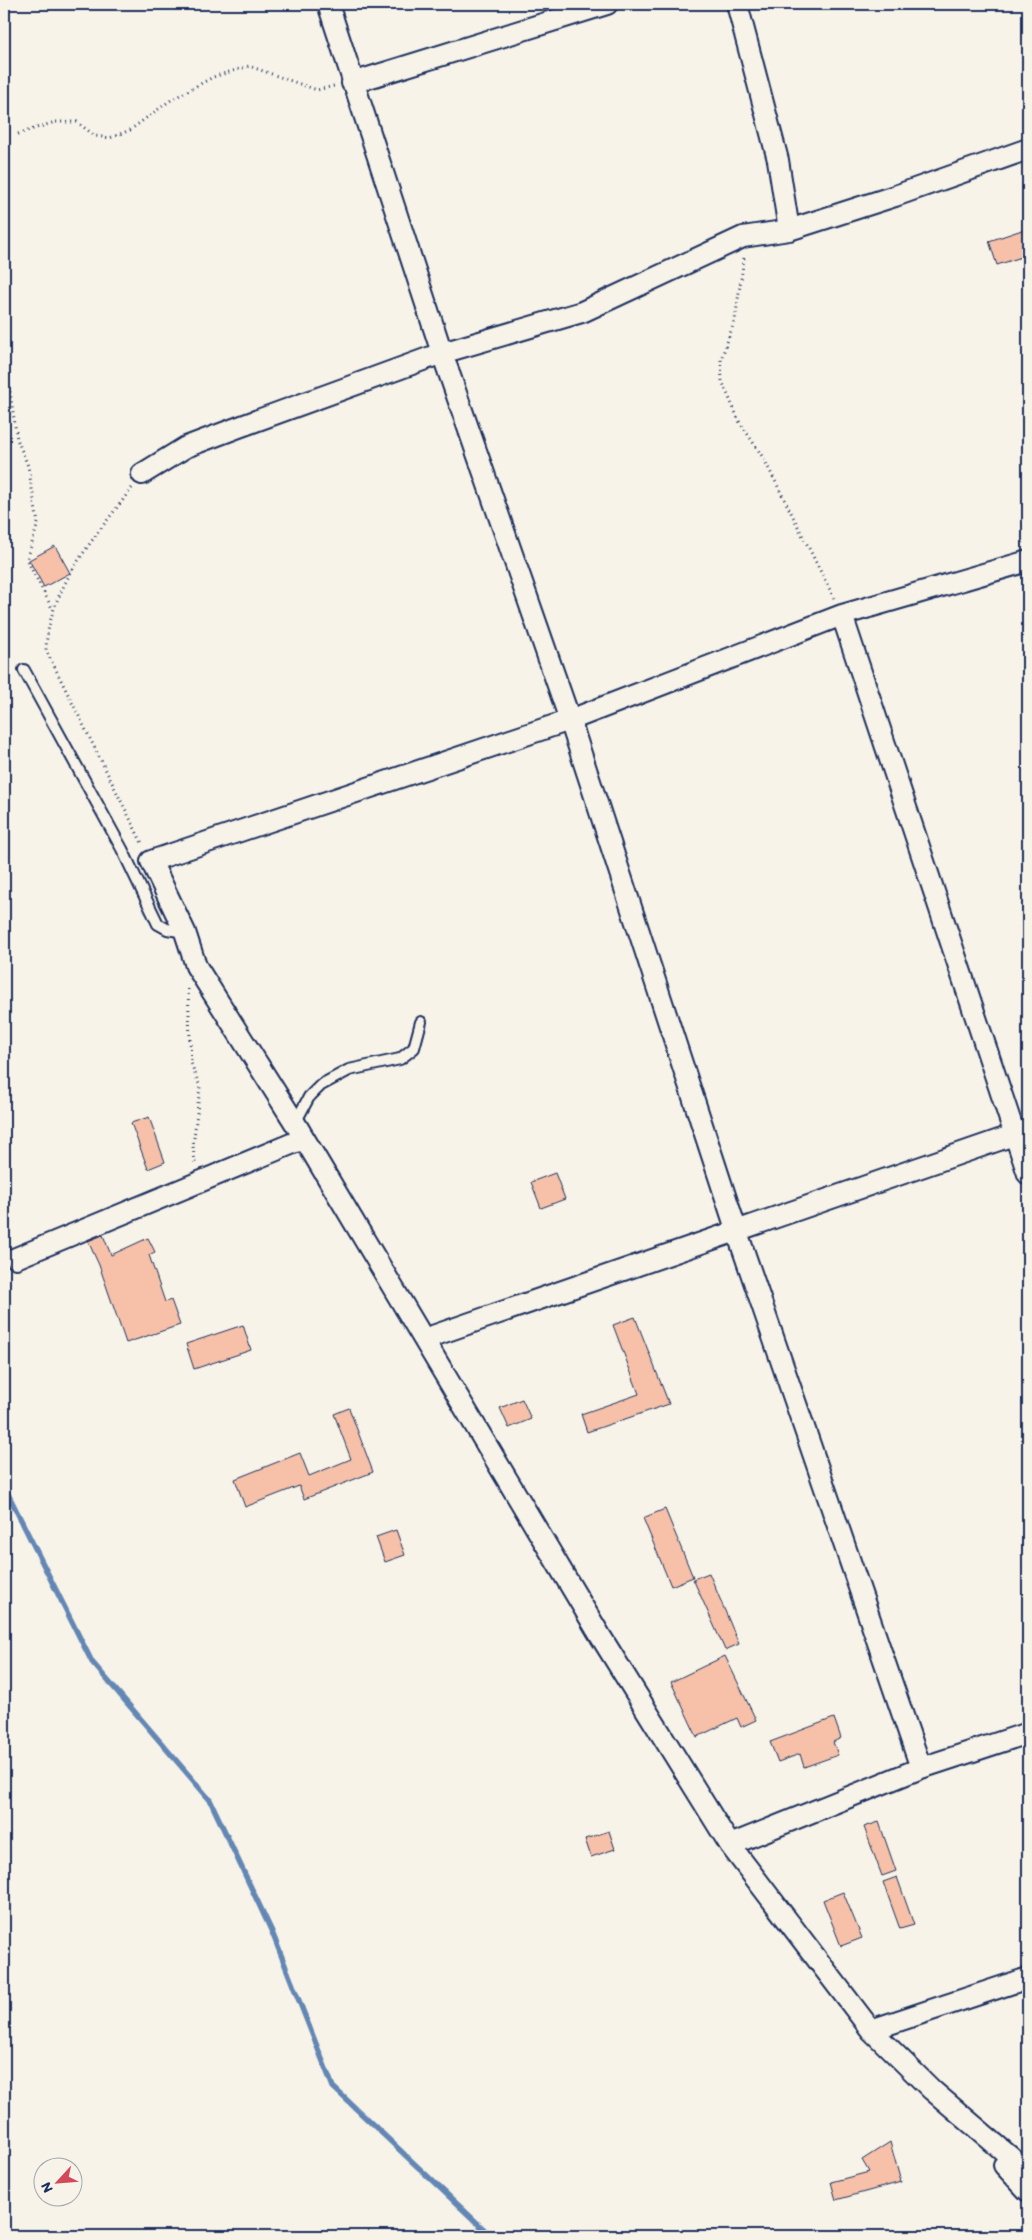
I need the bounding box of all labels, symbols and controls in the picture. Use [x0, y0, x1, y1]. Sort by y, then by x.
north arrow [32, 2158, 82, 2208]
text: N [37, 2180, 56, 2195]

